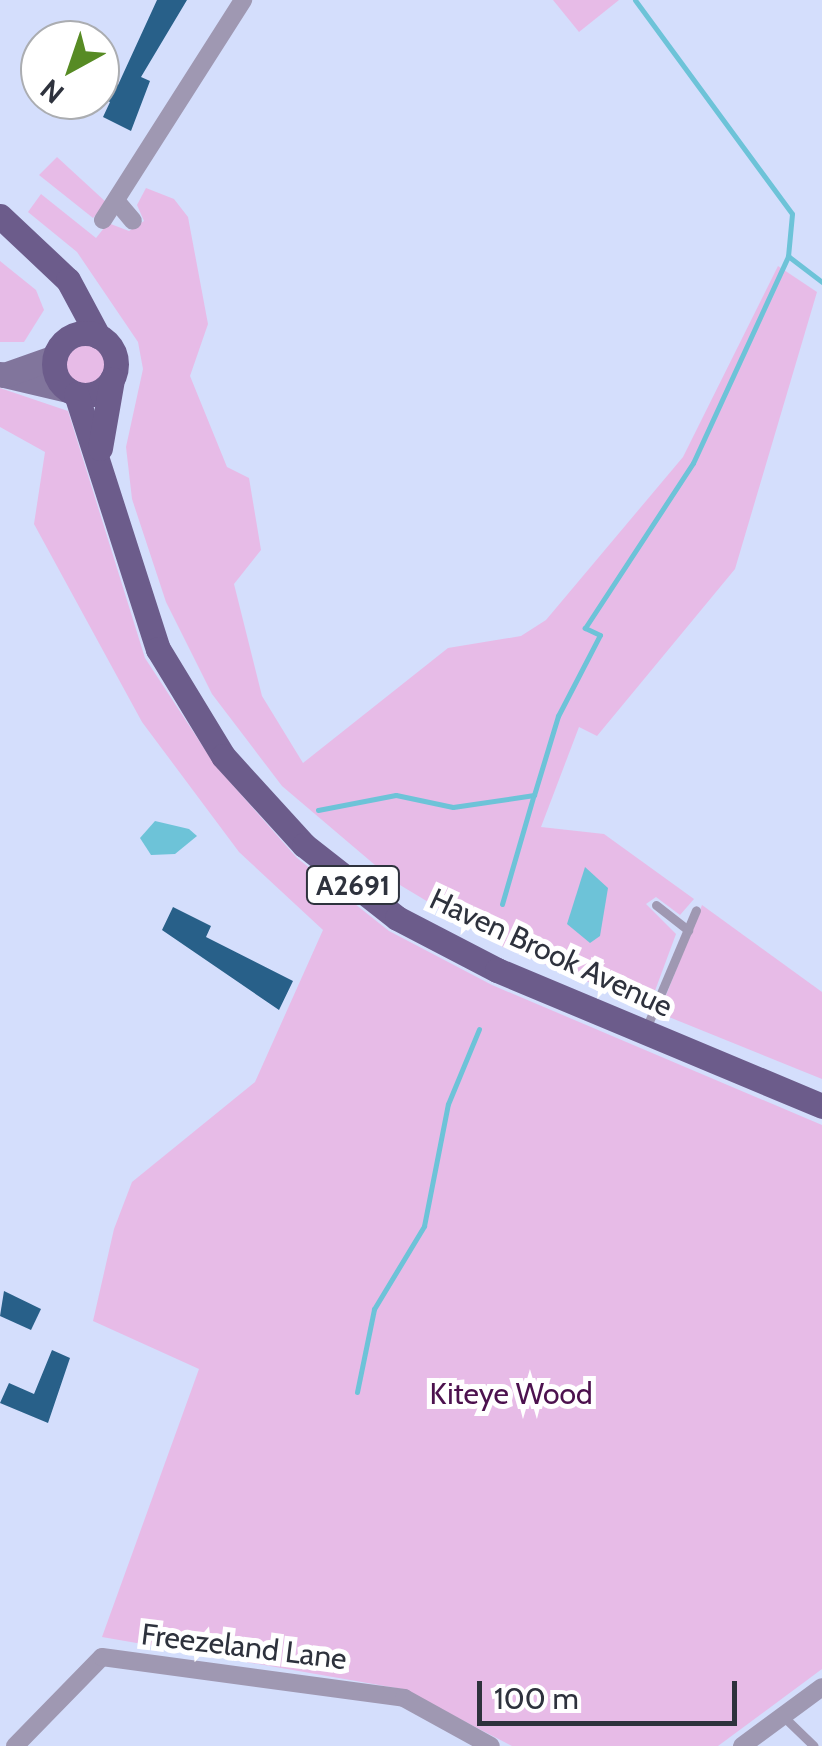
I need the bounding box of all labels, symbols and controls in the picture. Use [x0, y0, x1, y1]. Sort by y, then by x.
north arrow [20, 20, 120, 120]
text: N [33, 72, 71, 111]
road number: A2691 [306, 862, 400, 908]
street label: Haven Brook Avenue [424, 881, 678, 1025]
park label: Kiteye Wood [429, 1376, 593, 1412]
street label: Freezeland Lane [139, 1617, 349, 1677]
scale bar [482, 1661, 742, 1723]
text: 100 m [494, 1680, 579, 1717]

